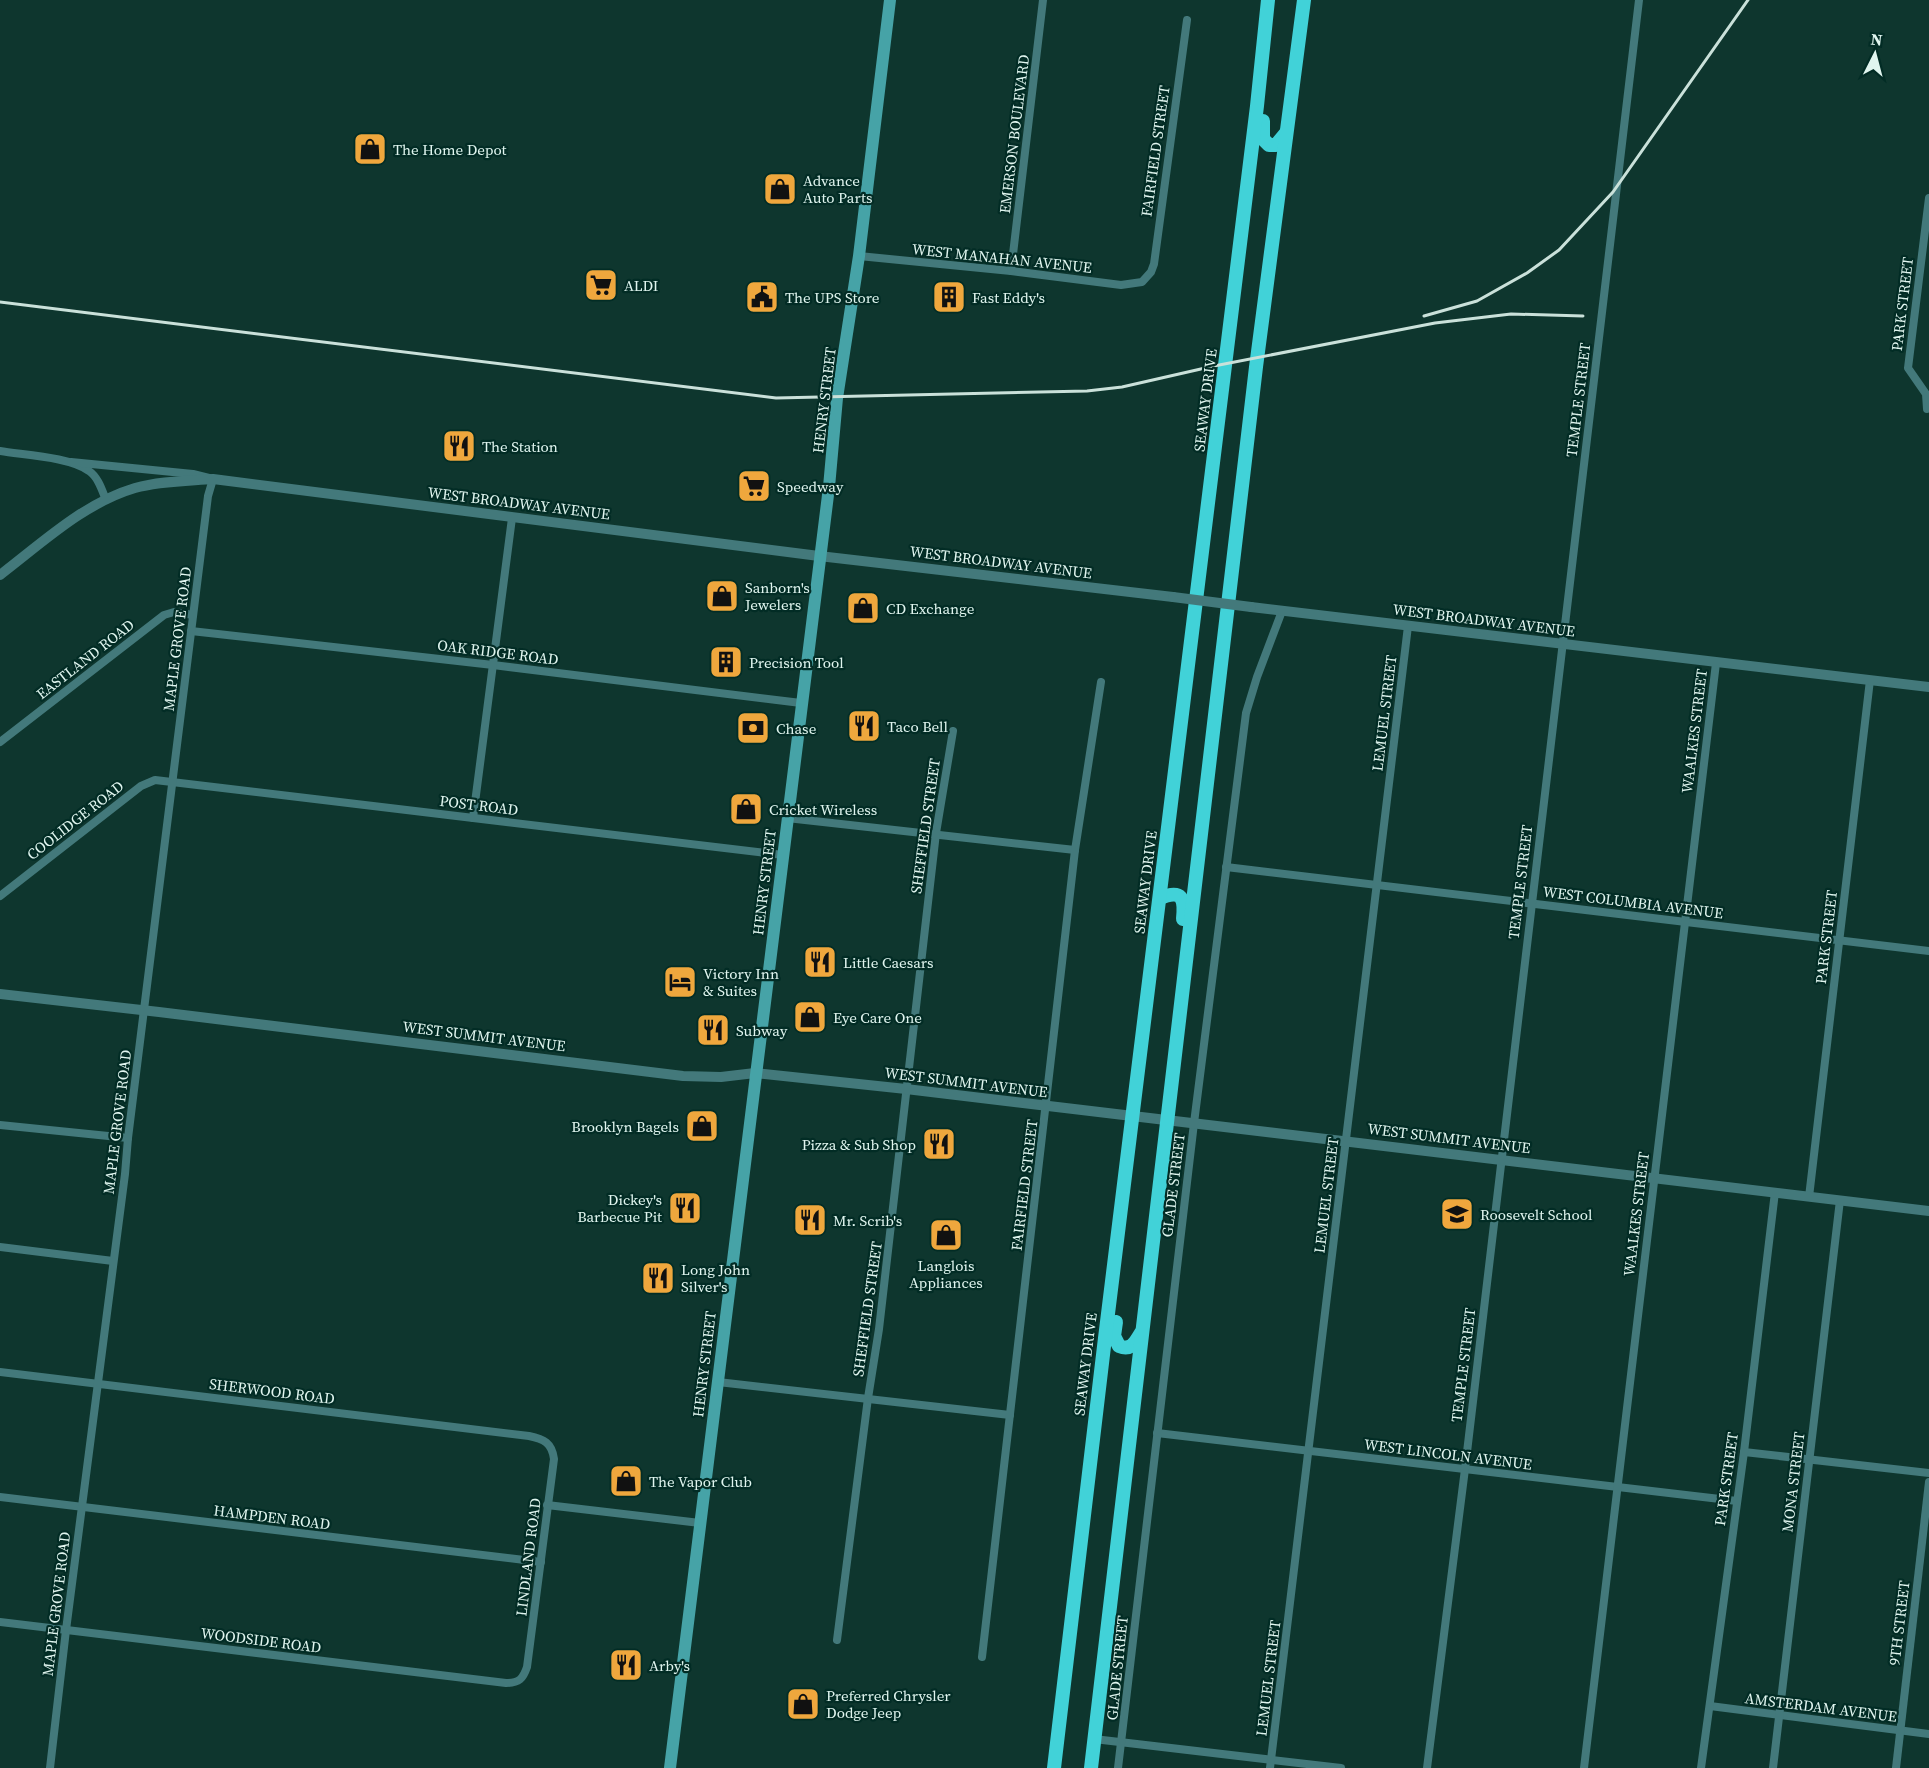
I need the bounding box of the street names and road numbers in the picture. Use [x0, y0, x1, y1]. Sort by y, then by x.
street label: EMERSON BOULEVARD [994, 53, 1034, 215]
street label: FAIRFIELD STREET [1135, 84, 1175, 218]
street label: WEST MANAHAN AVENUE [911, 238, 1093, 278]
street label: PARK STREET [1886, 256, 1918, 352]
street label: TEMPLE STREET [1561, 342, 1595, 458]
street label: HENRY STREET [807, 346, 841, 454]
street label: SEAWAY DRIVE [1188, 347, 1222, 453]
street label: WEST BROADWAY AVENUE [427, 481, 611, 525]
street label: WEST BROADWAY AVENUE [909, 540, 1093, 584]
street label: MAPLE GROVE ROAD [158, 566, 196, 712]
street label: WEST BROADWAY AVENUE [1392, 598, 1576, 642]
street label: EASTLAND ROAD [32, 614, 138, 704]
street label: OAK RIDGE ROAD [436, 634, 560, 670]
street label: LEMUEL STREET [1366, 654, 1402, 772]
street label: WAALKES STREET [1676, 668, 1712, 794]
street label: SHEFFIELD STREET [905, 757, 945, 895]
street label: COOLIDGE ROAD [22, 775, 128, 865]
street label: POST ROAD [438, 790, 520, 820]
street label: TEMPLE STREET [1503, 824, 1537, 940]
street label: HENRY STREET [747, 828, 781, 936]
street label: SEAWAY DRIVE [1128, 829, 1162, 935]
street label: WEST COLUMBIA AVENUE [1542, 881, 1724, 923]
street label: PARK STREET [1810, 889, 1842, 985]
street label: WEST SUMMIT AVENUE [401, 1016, 567, 1056]
street label: MAPLE GROVE ROAD [98, 1049, 136, 1195]
street label: WEST SUMMIT AVENUE [883, 1062, 1049, 1102]
street label: FAIRFIELD STREET [1006, 1118, 1042, 1252]
street label: WEST SUMMIT AVENUE [1366, 1118, 1532, 1158]
street label: GLADE STREET [1156, 1132, 1190, 1238]
street label: LEMUEL STREET [1308, 1136, 1344, 1254]
street label: WAALKES STREET [1618, 1151, 1654, 1277]
street label: SHEFFIELD STREET [847, 1240, 887, 1378]
street label: TEMPLE STREET [1446, 1307, 1480, 1423]
street label: HENRY STREET [687, 1310, 721, 1418]
street label: SEAWAY DRIVE [1068, 1311, 1102, 1417]
street label: SHERWOOD ROAD [208, 1373, 336, 1409]
street label: PARK STREET [1709, 1431, 1743, 1527]
street label: MONA STREET [1776, 1431, 1810, 1533]
street label: WEST LINCOLN AVENUE [1363, 1433, 1533, 1475]
street label: LINDLAND ROAD [510, 1497, 546, 1617]
street label: HAMPDEN ROAD [212, 1499, 332, 1535]
street label: MAPLE GROVE ROAD [37, 1531, 75, 1677]
street label: 9TH STREET [1883, 1579, 1915, 1667]
street label: GLADE STREET [1101, 1615, 1133, 1721]
street label: LEMUEL STREET [1250, 1619, 1286, 1737]
street label: WOODSIDE ROAD [200, 1622, 322, 1658]
street label: AMSTERDAM AVENUE [1744, 1687, 1898, 1727]

